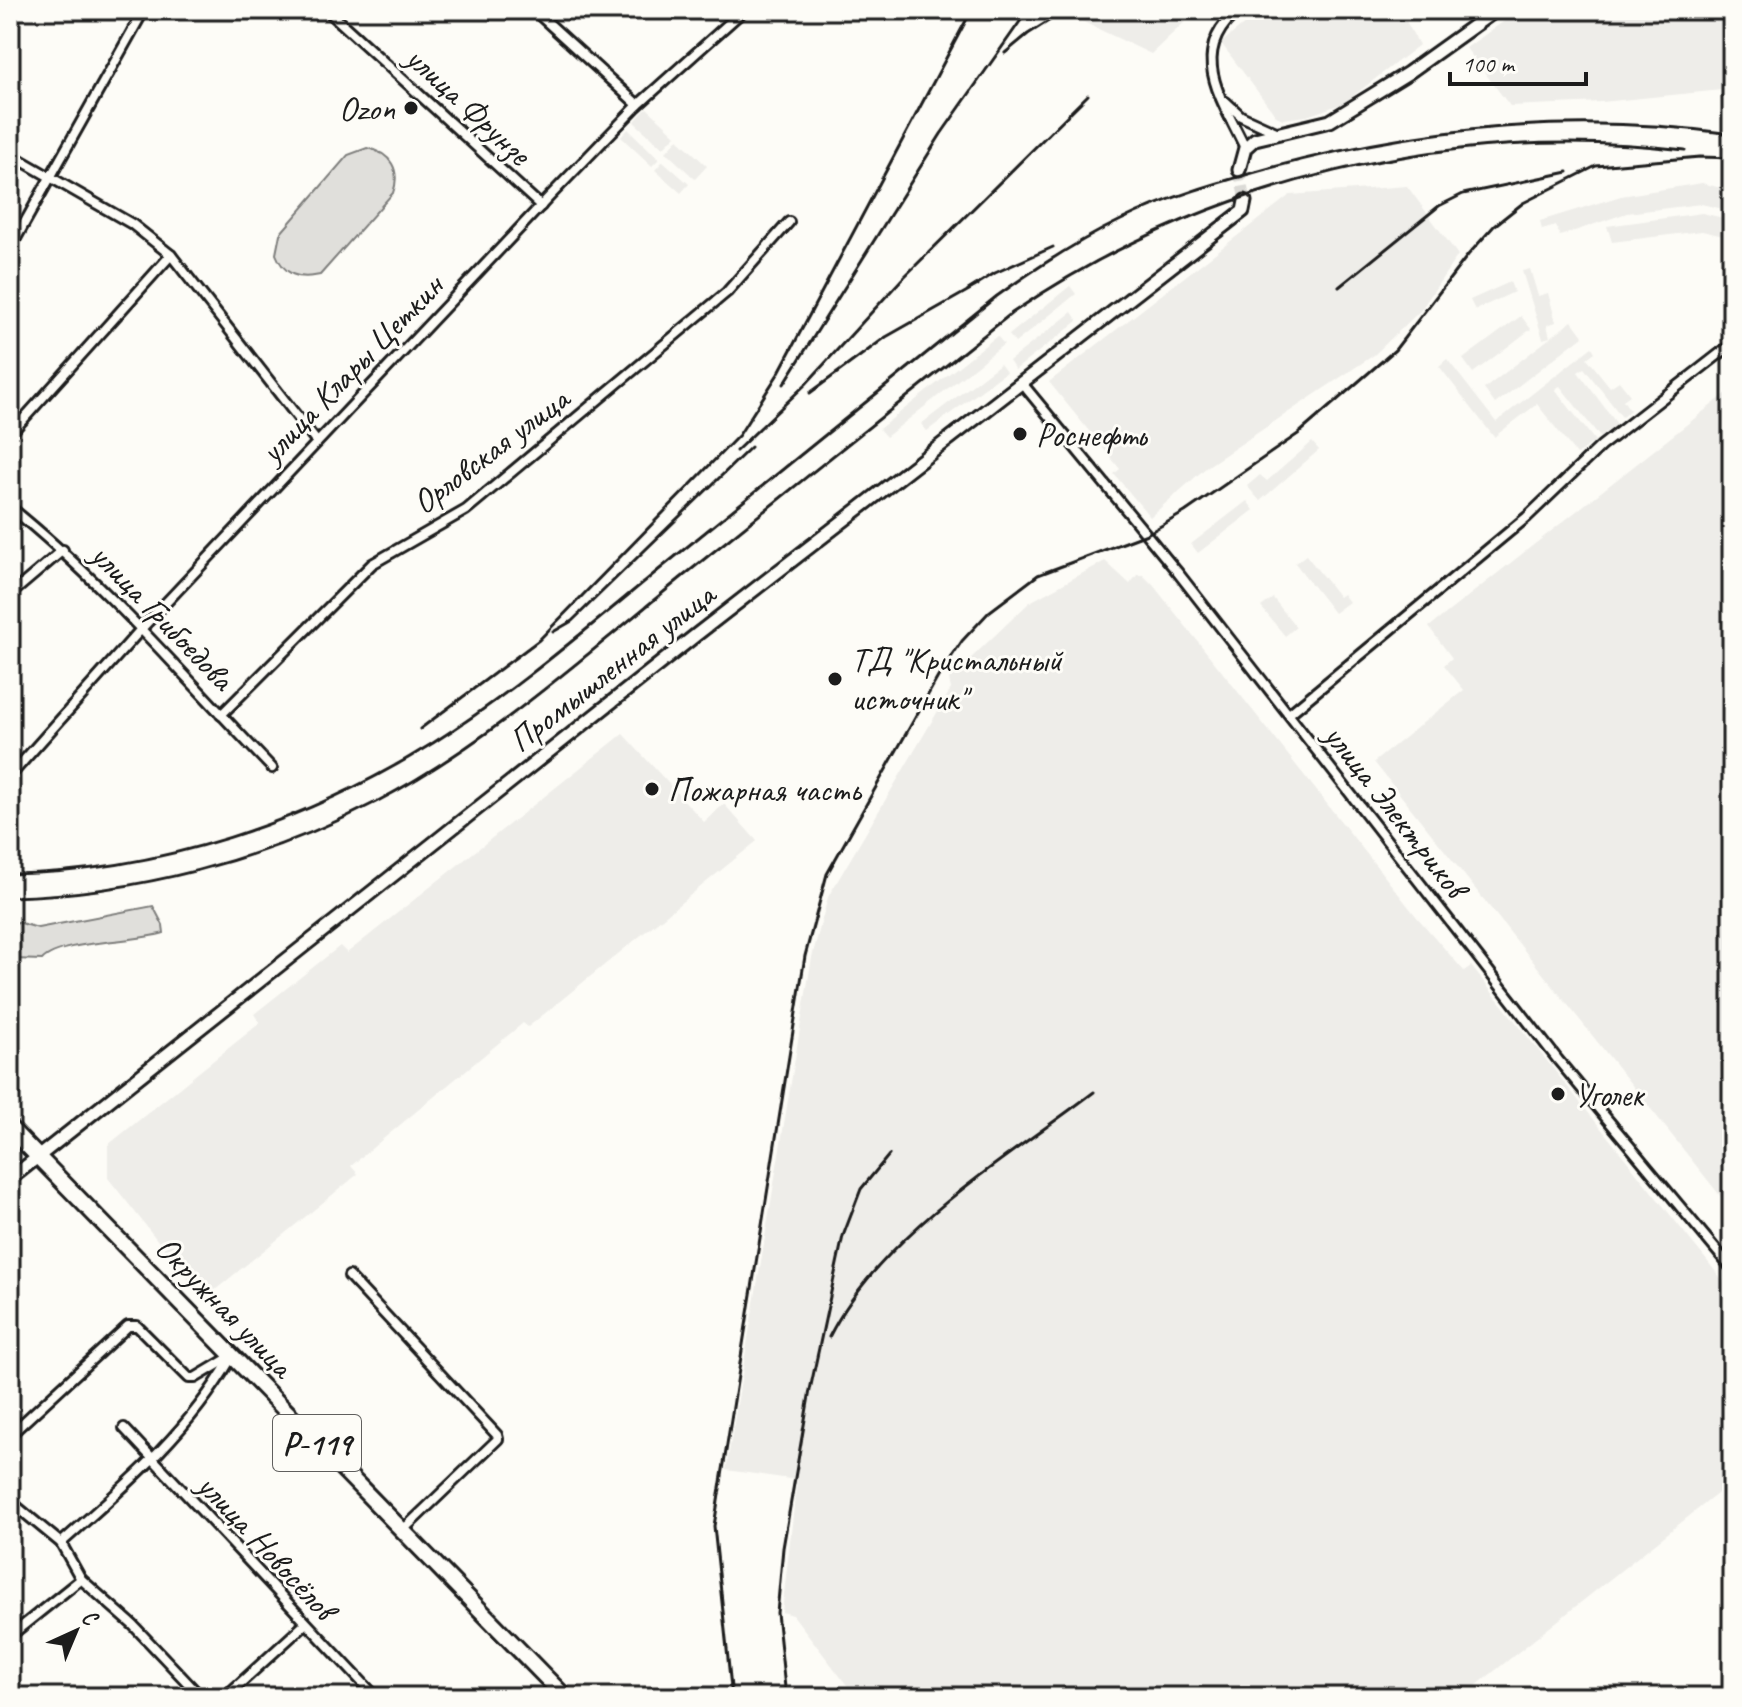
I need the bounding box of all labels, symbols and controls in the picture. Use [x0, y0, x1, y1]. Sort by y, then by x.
street label: улица Фрунзе [396, 35, 542, 176]
scale bar [1450, 36, 1586, 86]
text: 100 m [1462, 49, 1516, 79]
place label: Ozon [339, 87, 396, 130]
marker: Ozon [402, 99, 420, 117]
street label: улица Клары Цеткин [249, 263, 454, 473]
street label: Орловская улица [403, 376, 580, 523]
place label: Роснефть [1036, 413, 1149, 456]
marker: Роснефть [1011, 425, 1029, 443]
street label: улица Грибоедова [80, 532, 245, 701]
street label: Промышленная улица [500, 572, 725, 761]
place label: ТД "Кристальный источник" [851, 638, 1064, 720]
marker: ТД "Кристальный источник" [826, 670, 844, 688]
street label: улица Электриков [1314, 714, 1480, 910]
place label: Пожарная часть [668, 768, 863, 811]
marker: Пожарная часть [643, 780, 661, 798]
place label: Уголек [1574, 1073, 1646, 1116]
marker: Уголек [1549, 1085, 1567, 1103]
street label: Окружная улица [146, 1226, 305, 1388]
road number: Р-119 [273, 1415, 361, 1471]
street label: улица Новосёлов [187, 1463, 349, 1633]
north arrow [36, 1591, 116, 1671]
text: С [76, 1604, 105, 1633]

